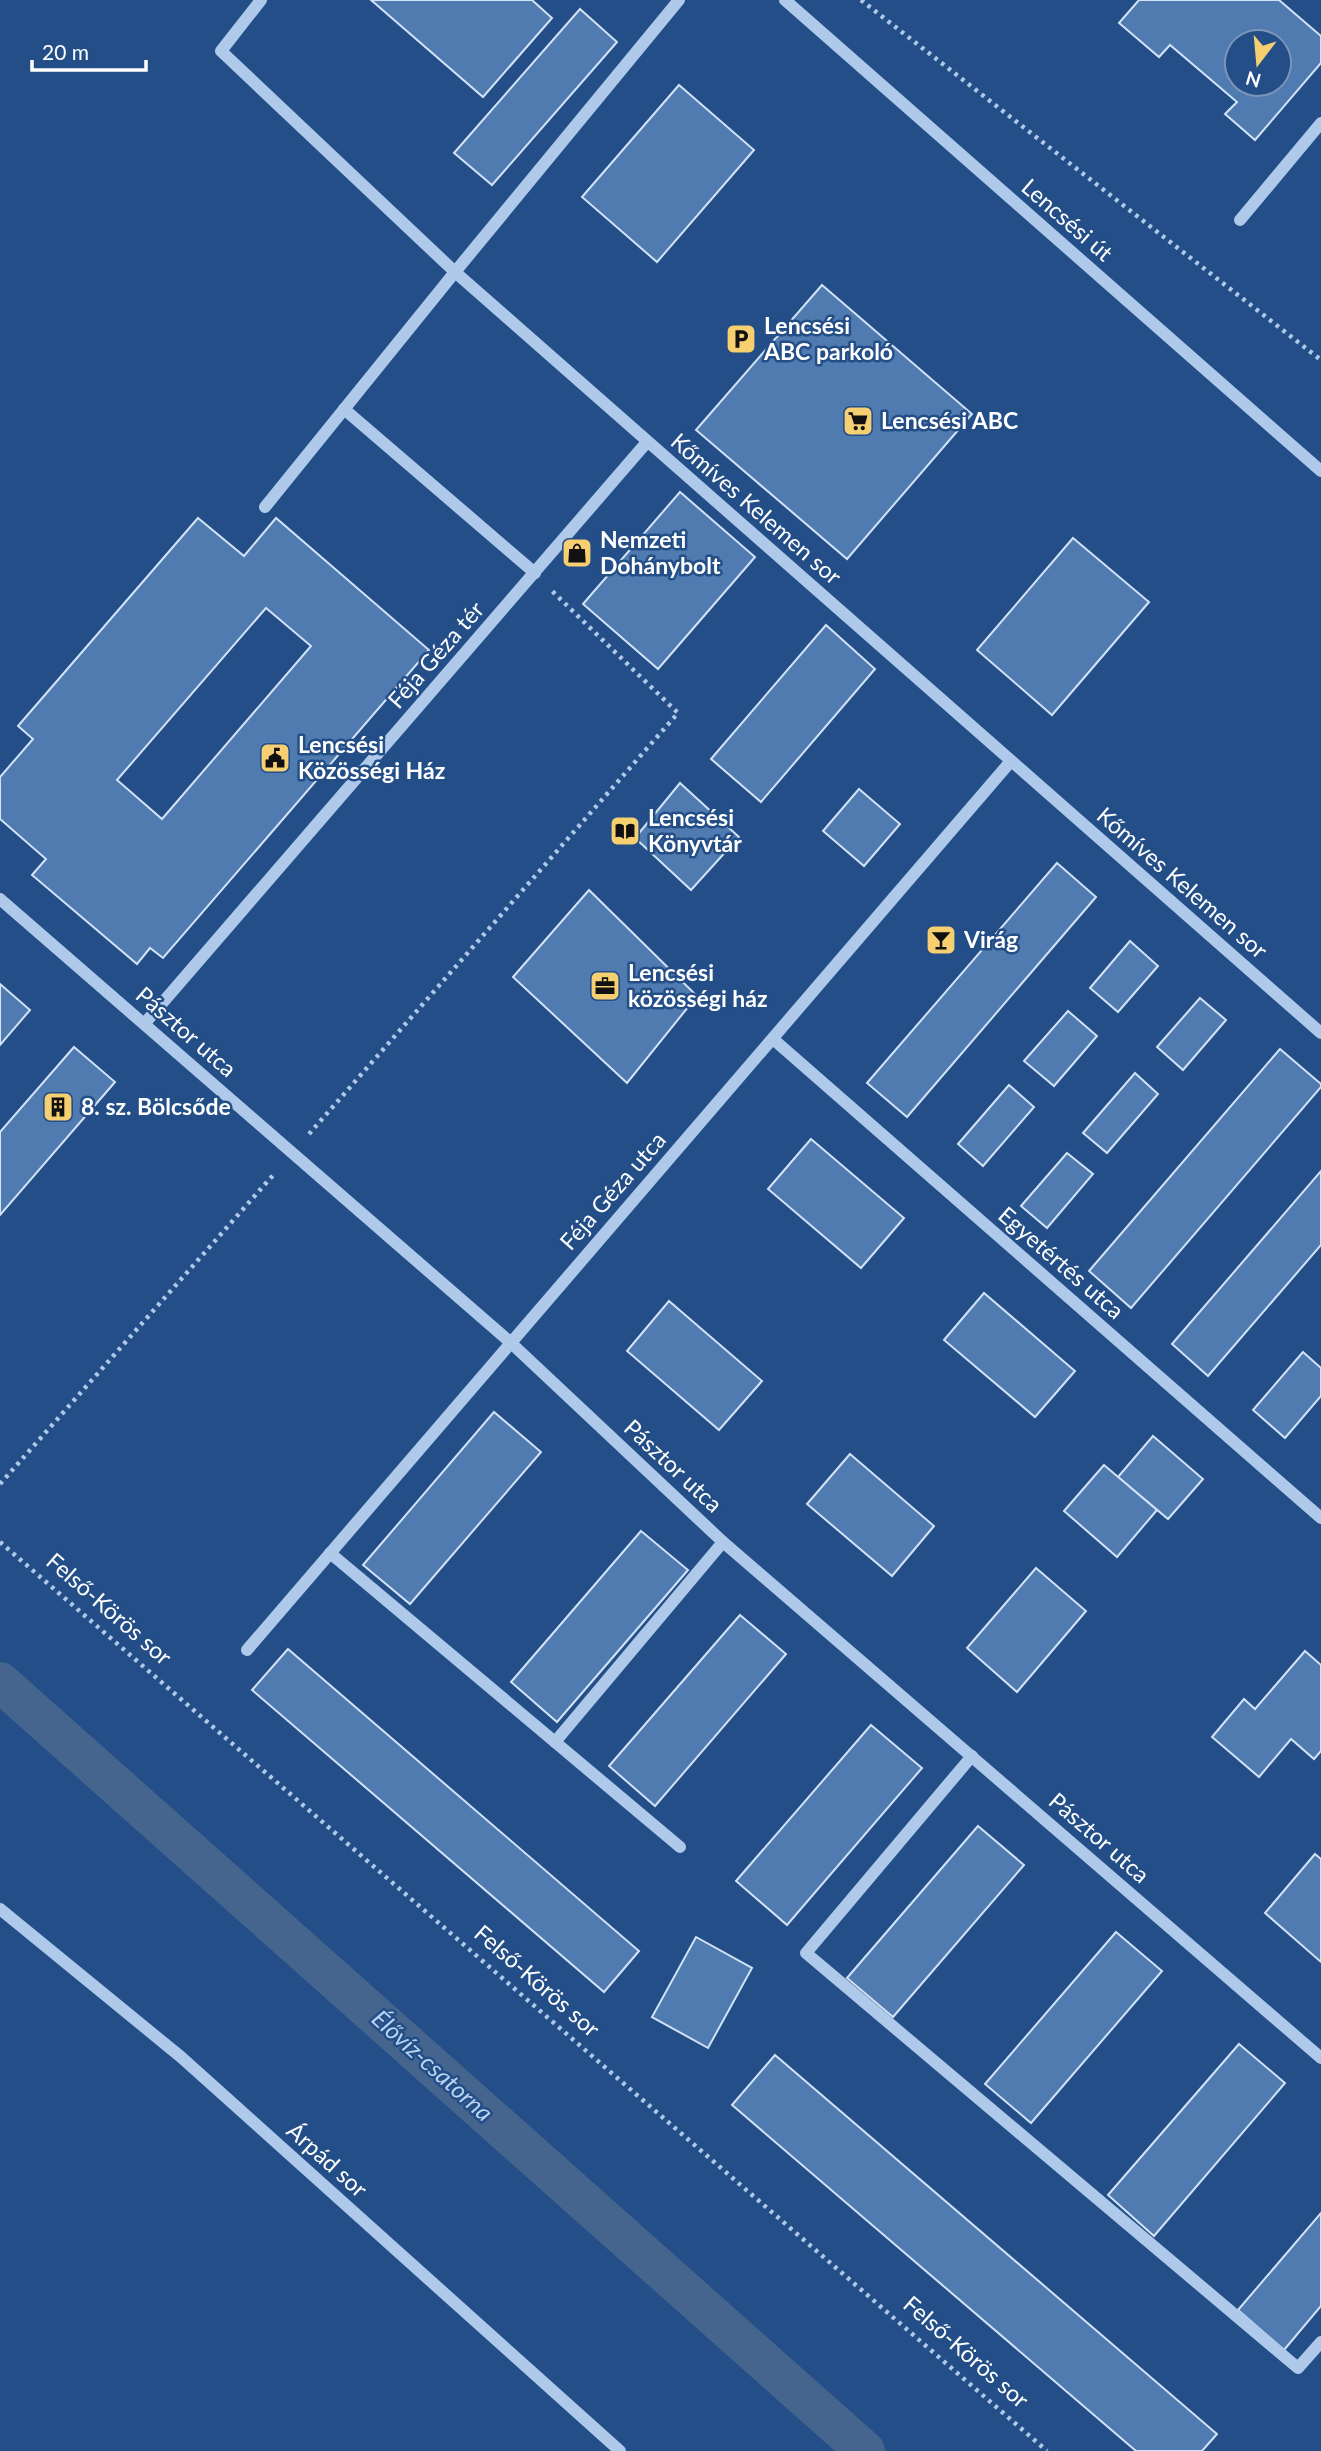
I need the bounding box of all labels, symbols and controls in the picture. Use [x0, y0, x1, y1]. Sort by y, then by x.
scale bar [32, 28, 145, 72]
north arrow [1223, 28, 1293, 98]
text: 20 m [42, 39, 89, 64]
text: N [1243, 67, 1263, 93]
street label: Lencsési út [1016, 172, 1119, 267]
place label: Lencsési ABC parkoló [763, 311, 893, 365]
parking icon: Lencsési ABC parkoló [724, 322, 758, 356]
supermarket icon: Lencsési ABC [841, 404, 875, 438]
place label: Lencsési ABC [881, 406, 1018, 434]
street label: Kőmíves Kelemen sor [666, 427, 848, 590]
place label: Nemzeti Dohánybolt [600, 525, 721, 579]
shop icon: Nemzeti Dohánybolt [560, 536, 594, 570]
street label: Féja Géza tér [381, 595, 490, 713]
place label: Lencsési Közösségi Ház [298, 730, 445, 784]
public building icon: Lencsési Közösségi Ház [258, 741, 292, 775]
street label: Kőmíves Kelemen sor [1092, 801, 1274, 964]
place label: Lencsési Könyvtár [648, 803, 742, 857]
library icon: Lencsési Könyvtár [608, 814, 642, 848]
bar icon: Virág [924, 923, 958, 957]
place label: Virág [963, 925, 1018, 953]
place label: Lencsési közösségi ház [628, 958, 768, 1012]
office icon: Lencsési közösségi ház [588, 969, 622, 1003]
street label: Pásztor utca [131, 980, 243, 1082]
building icon: 8. sz. Bölcsőde [41, 1090, 75, 1124]
place label: 8. sz. Bölcsőde [81, 1092, 231, 1120]
street label: Féja Géza utca [553, 1126, 671, 1255]
street label: Egyetértés utca [993, 1200, 1130, 1324]
street label: Pásztor utca [619, 1413, 728, 1518]
street label: Felső-Körös sor [41, 1546, 178, 1671]
street label: Pásztor utca [1044, 1786, 1156, 1888]
street label: Felső-Körös sor [469, 1918, 606, 2043]
water label: Élővíz-csatorna [367, 2003, 499, 2127]
street label: Árpád sor [282, 2116, 374, 2203]
street label: Felső-Körös sor [898, 2289, 1035, 2414]

